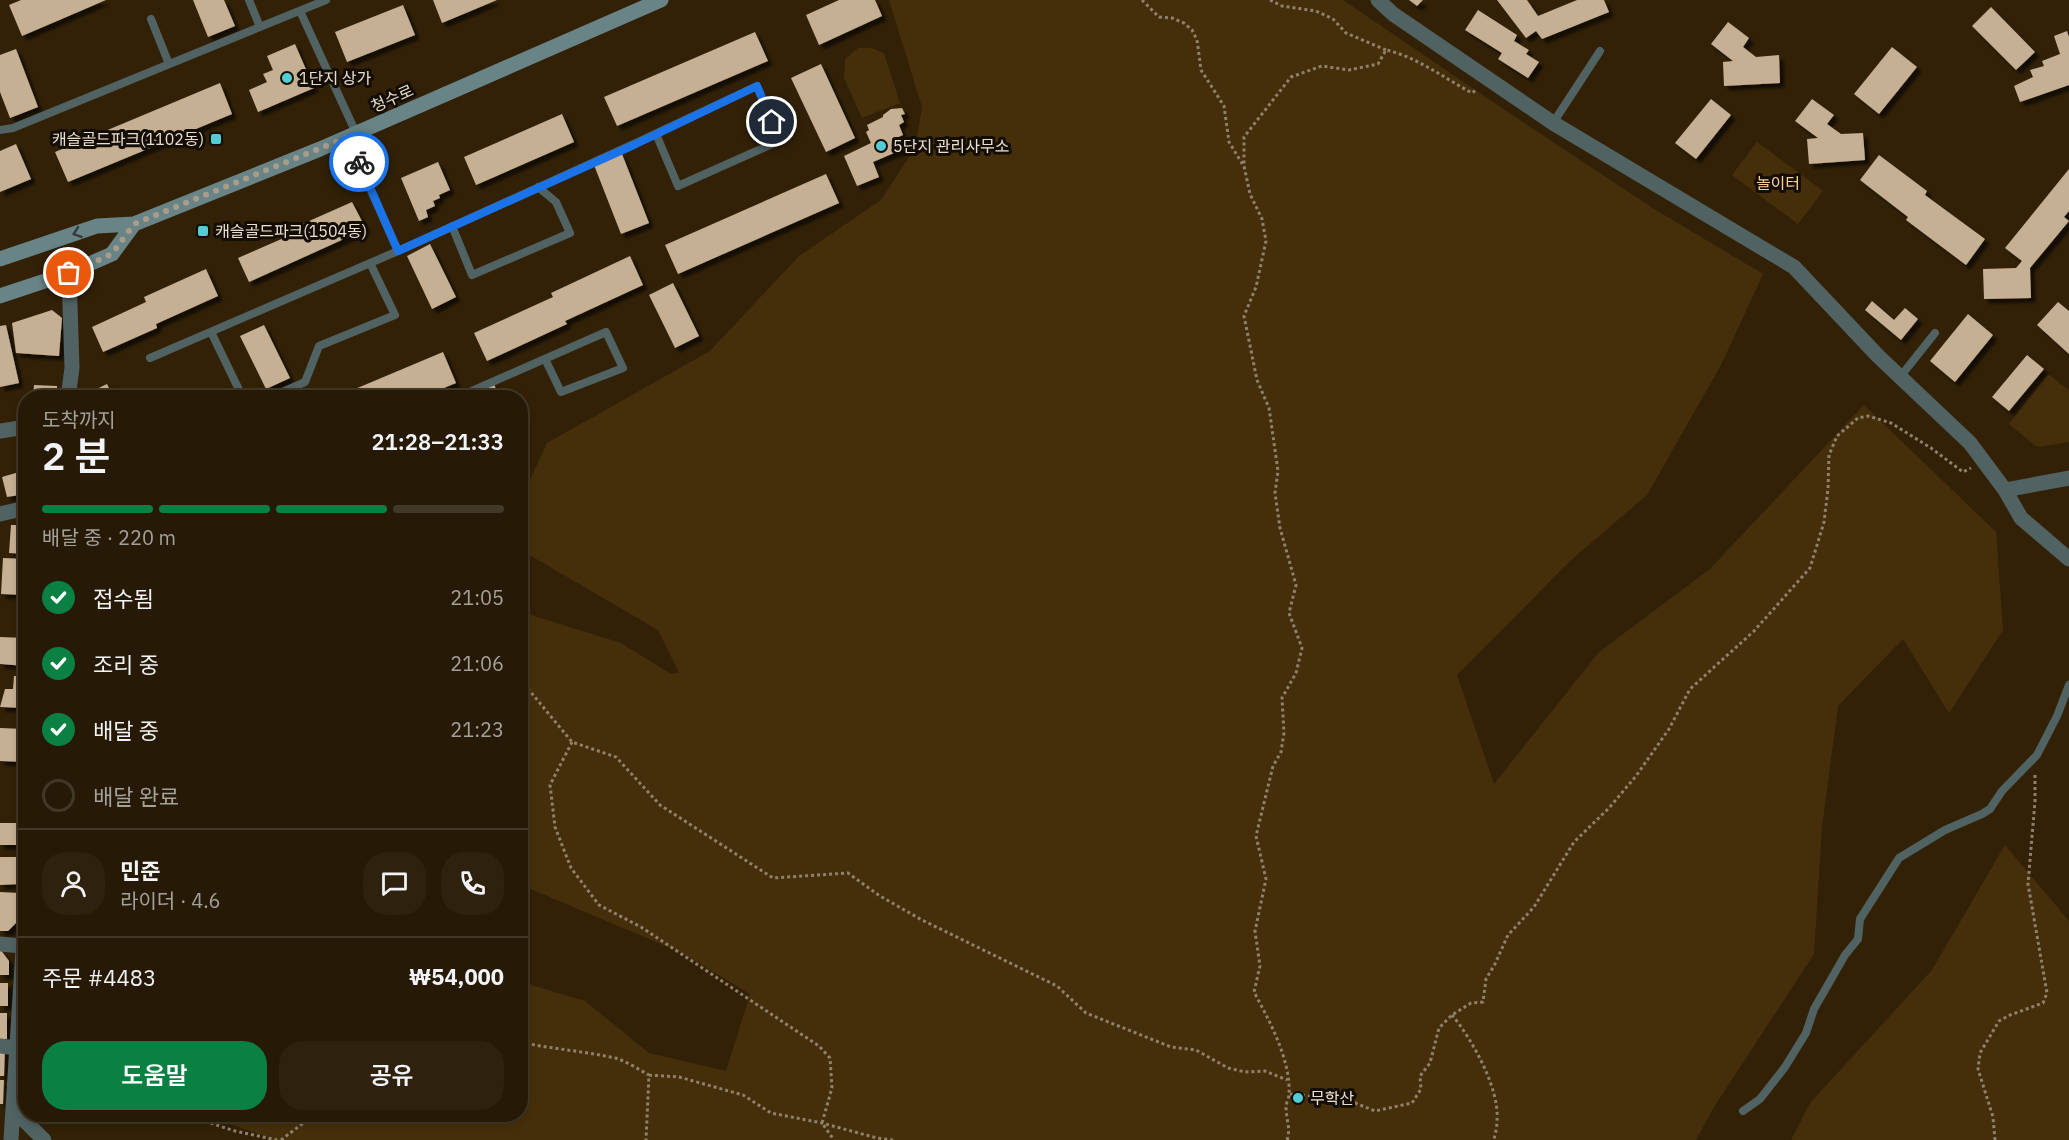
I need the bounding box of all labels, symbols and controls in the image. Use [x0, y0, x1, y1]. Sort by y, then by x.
place label: 1단지 상가 [299, 68, 372, 88]
marker: 1단지 상가 [280, 71, 294, 85]
street label: 청수로 [368, 80, 416, 116]
pin [746, 96, 797, 147]
icon: home [755, 105, 788, 138]
place label: 캐슬골드파크(1102동) [52, 129, 204, 149]
marker: 캐슬골드파크(1102동) [209, 132, 223, 146]
courier [329, 132, 389, 192]
place label: 5단지 관리사무소 [893, 136, 1009, 156]
marker: 5단지 관리사무소 [874, 139, 888, 153]
icon: bike [343, 146, 376, 179]
park label: 놀이터 [1756, 173, 1800, 193]
place label: 캐슬골드파크(1504동) [215, 221, 367, 241]
marker: 캐슬골드파크(1504동) [196, 224, 210, 238]
one-way arrow [72, 225, 83, 238]
pin [43, 247, 94, 298]
icon: bag [52, 256, 85, 289]
text: 도착까지 [42, 406, 116, 433]
text: 21:28–21:33 [371, 427, 504, 456]
text: 2 분 [42, 430, 110, 481]
text: 배달 중 · 220 m [42, 524, 176, 551]
icon: check [42, 581, 75, 614]
text: 접수됨 [93, 584, 154, 613]
text: 21:05 [450, 584, 504, 611]
icon: check [42, 647, 75, 680]
text: 조리 중 [93, 650, 159, 679]
text: 21:06 [450, 650, 504, 677]
icon: check [42, 713, 75, 746]
text: 배달 중 [93, 716, 159, 745]
text: 21:23 [450, 716, 504, 743]
text: 배달 완료 [93, 782, 179, 811]
button: person [42, 852, 105, 915]
button: chat [363, 852, 426, 915]
button: phone [441, 852, 504, 915]
text: 민준 [120, 856, 160, 885]
text: 라이더 · 4.6 [120, 887, 221, 914]
text: ₩54,000 [409, 962, 504, 991]
text: 주문 #4483 [42, 963, 156, 992]
button: 도움말 [42, 1041, 267, 1110]
button: 공유 [279, 1041, 504, 1110]
place label: 무학산 [1310, 1088, 1354, 1108]
marker: 무학산 [1291, 1091, 1305, 1105]

